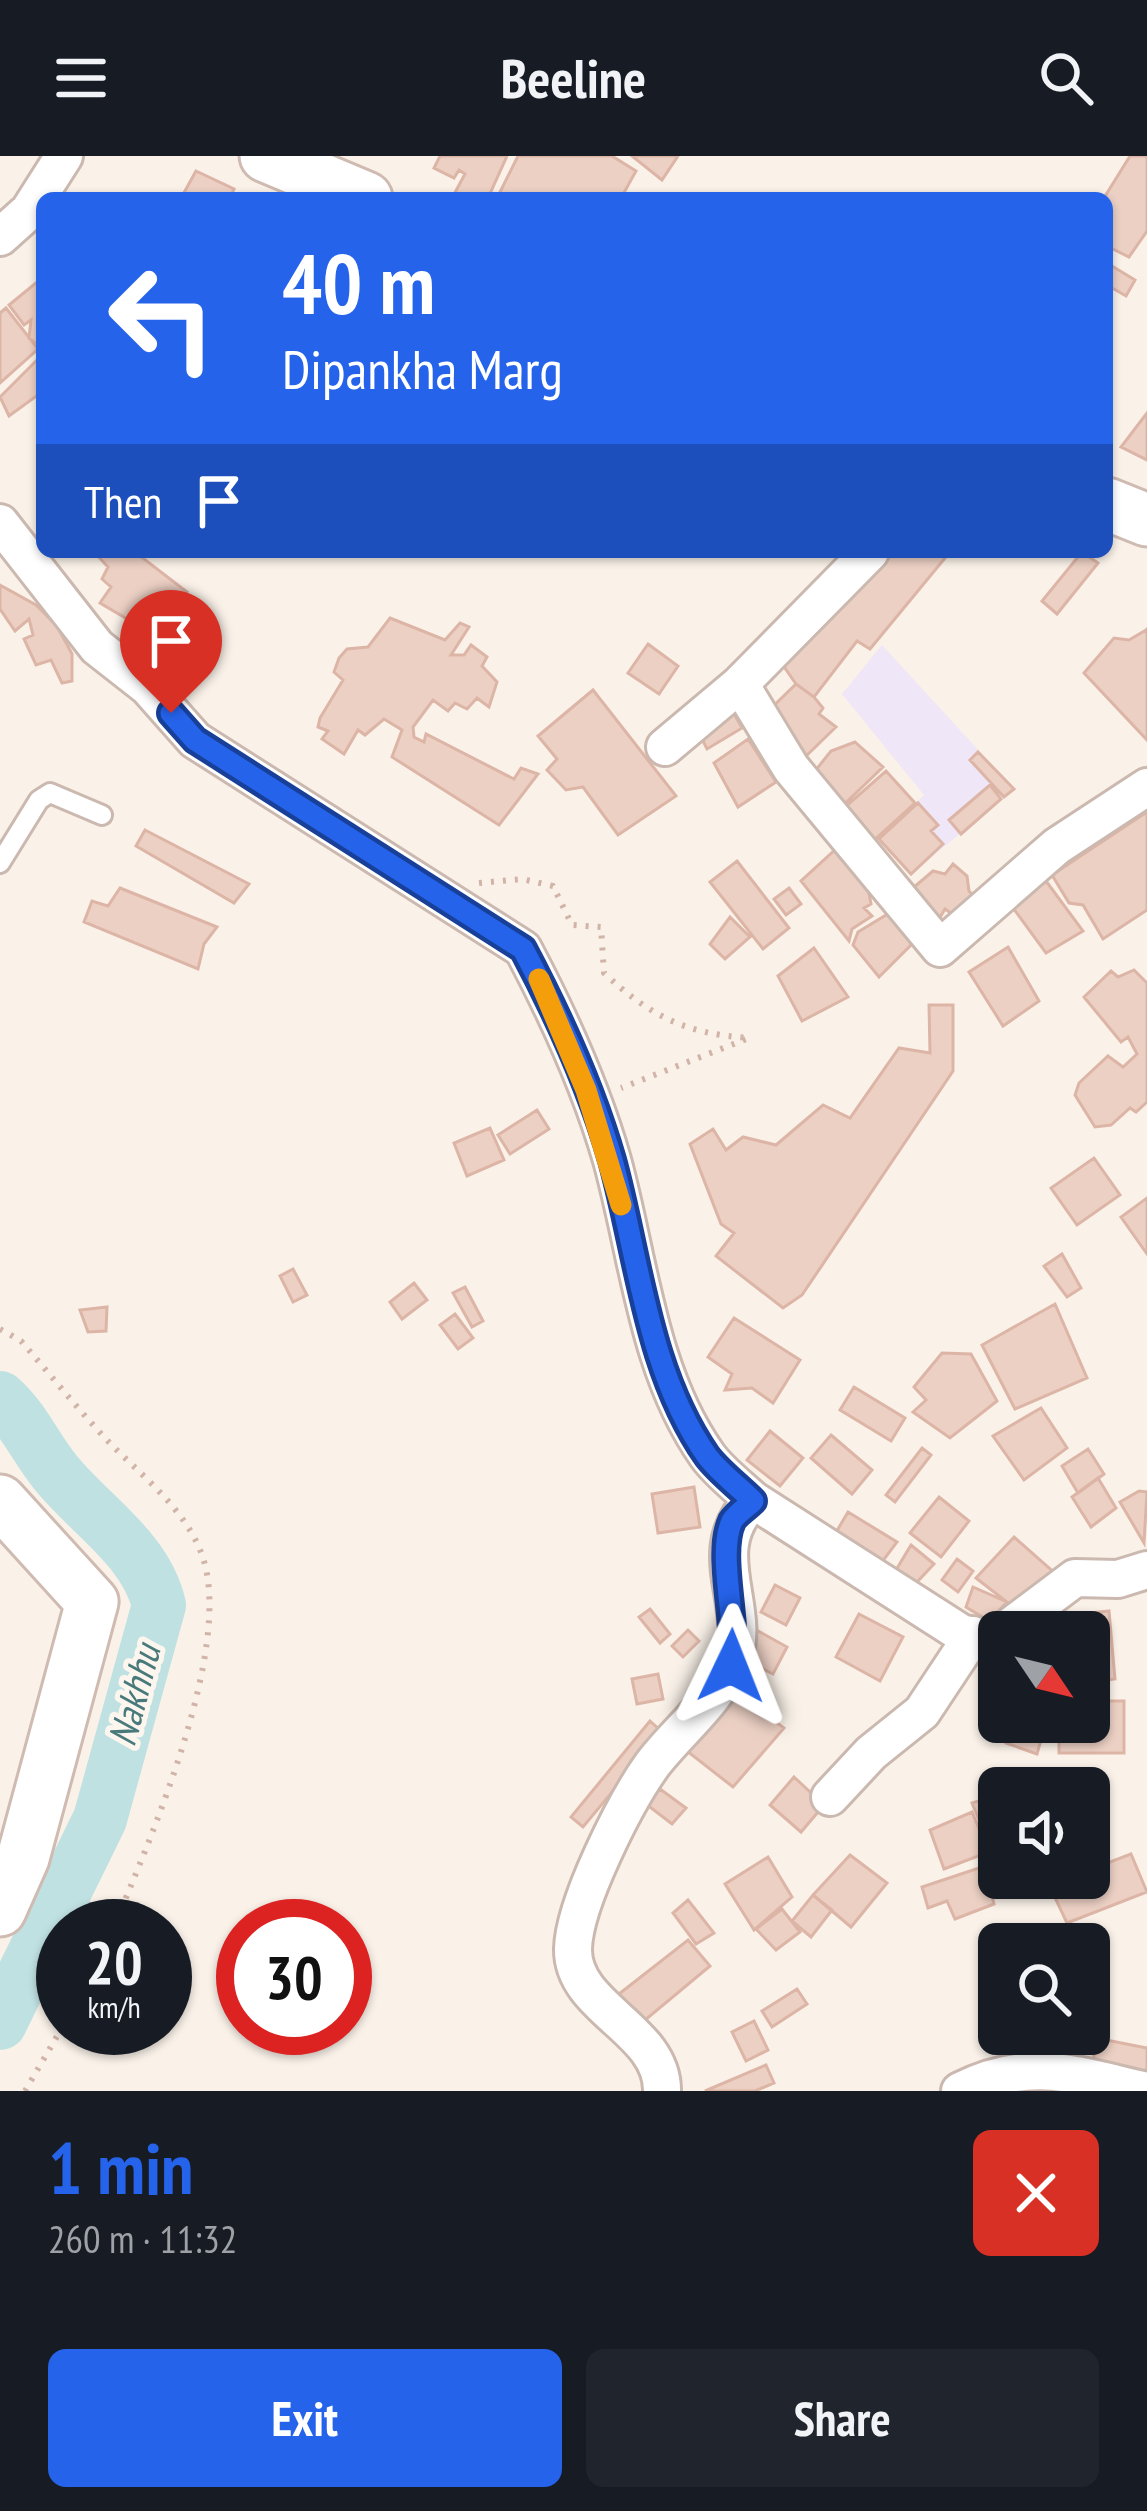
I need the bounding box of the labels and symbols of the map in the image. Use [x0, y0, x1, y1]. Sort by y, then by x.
pin [120, 590, 222, 713]
position arrow [668, 1603, 794, 1729]
north arrow [978, 1611, 1110, 1743]
water label: Nakhhu [96, 1636, 172, 1751]
speed limit sign: 30 [216, 1899, 372, 2055]

